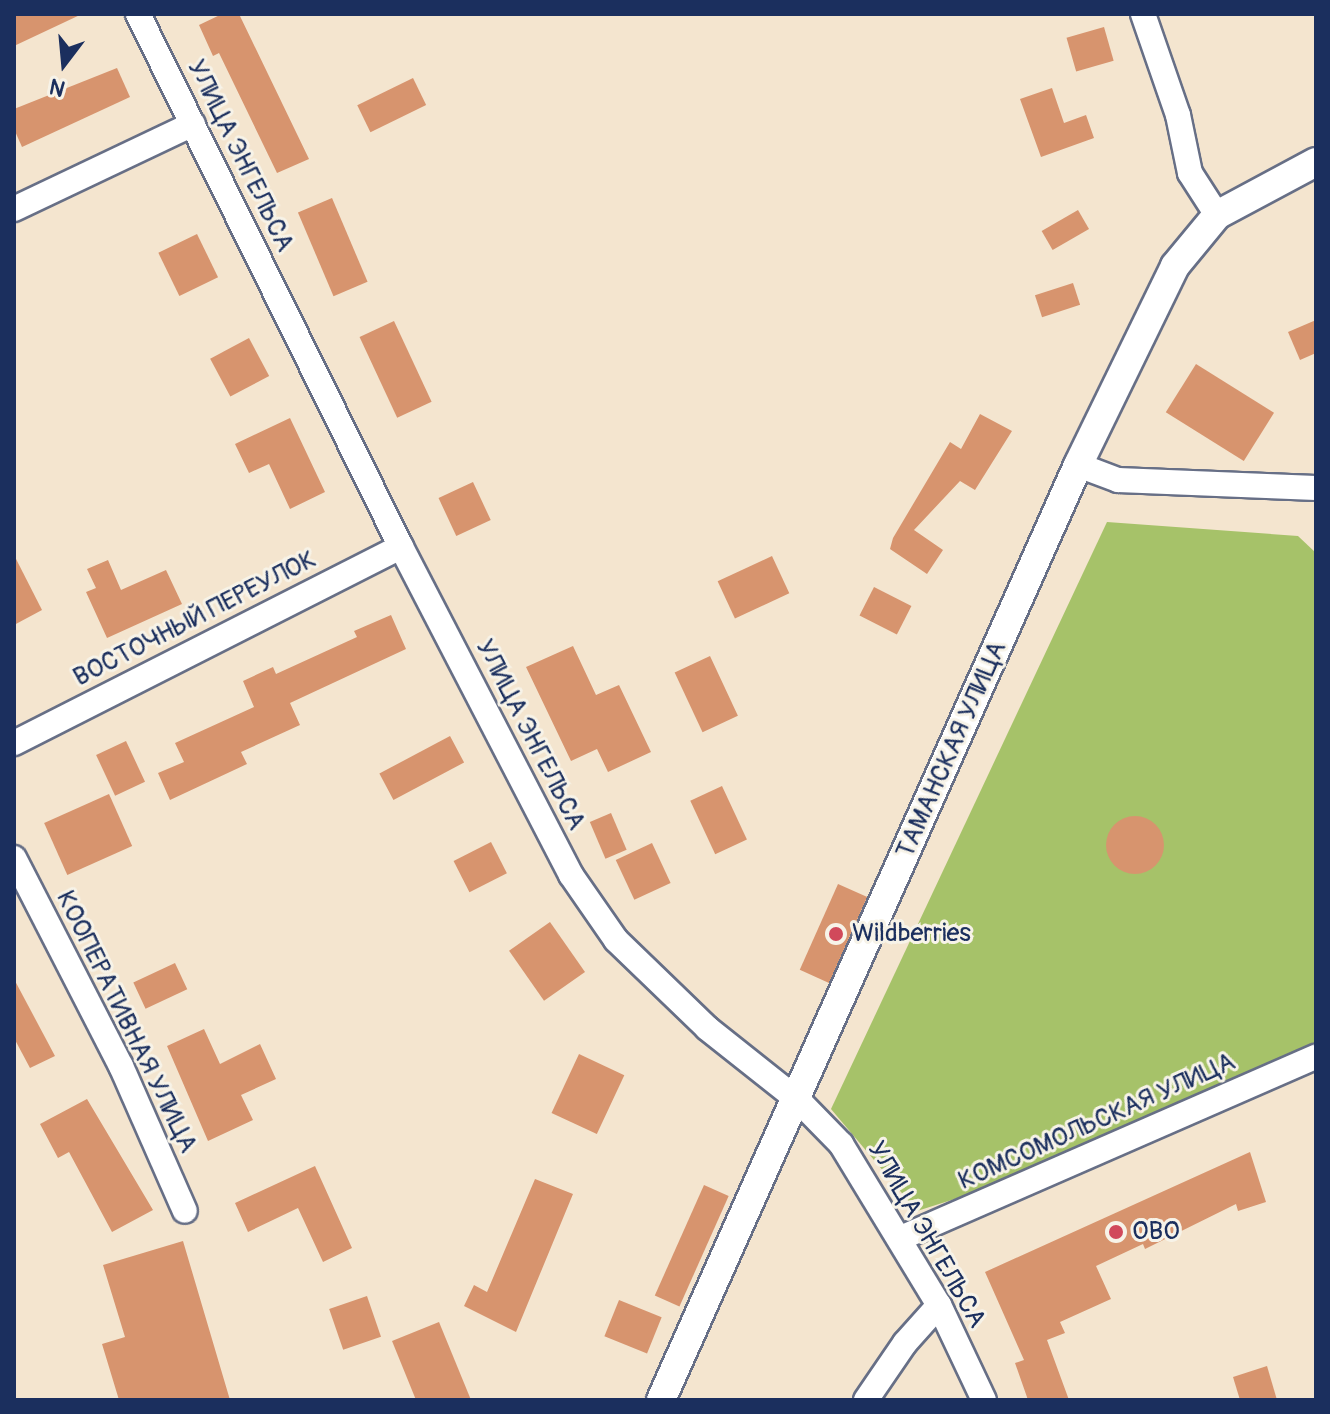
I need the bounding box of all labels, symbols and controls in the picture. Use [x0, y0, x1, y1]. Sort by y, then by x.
north arrow [24, 24, 104, 104]
street label: УЛИЦА ЭНГЕЛЬСА [180, 55, 300, 257]
text: N [46, 72, 68, 103]
street label: ВОСТОЧНЫЙ ПЕРЕУЛОК [68, 544, 322, 694]
street label: УЛИЦА ЭНГЕЛЬСА [468, 634, 592, 836]
street label: ТАМАНСКАЯ УЛИЦА [890, 637, 1014, 863]
street label: КООПЕРАТИВНАЯ УЛИЦА [49, 886, 203, 1158]
place label: Wildberries [852, 918, 971, 950]
marker: Wildberries [827, 925, 845, 943]
street label: КОМСОМОЛЬСКАЯ УЛИЦА [954, 1047, 1240, 1197]
street label: УЛИЦА ЭНГЕЛЬСА [860, 1136, 992, 1334]
place label: ОВО [1132, 1216, 1180, 1248]
marker: ОВО [1107, 1223, 1125, 1241]

